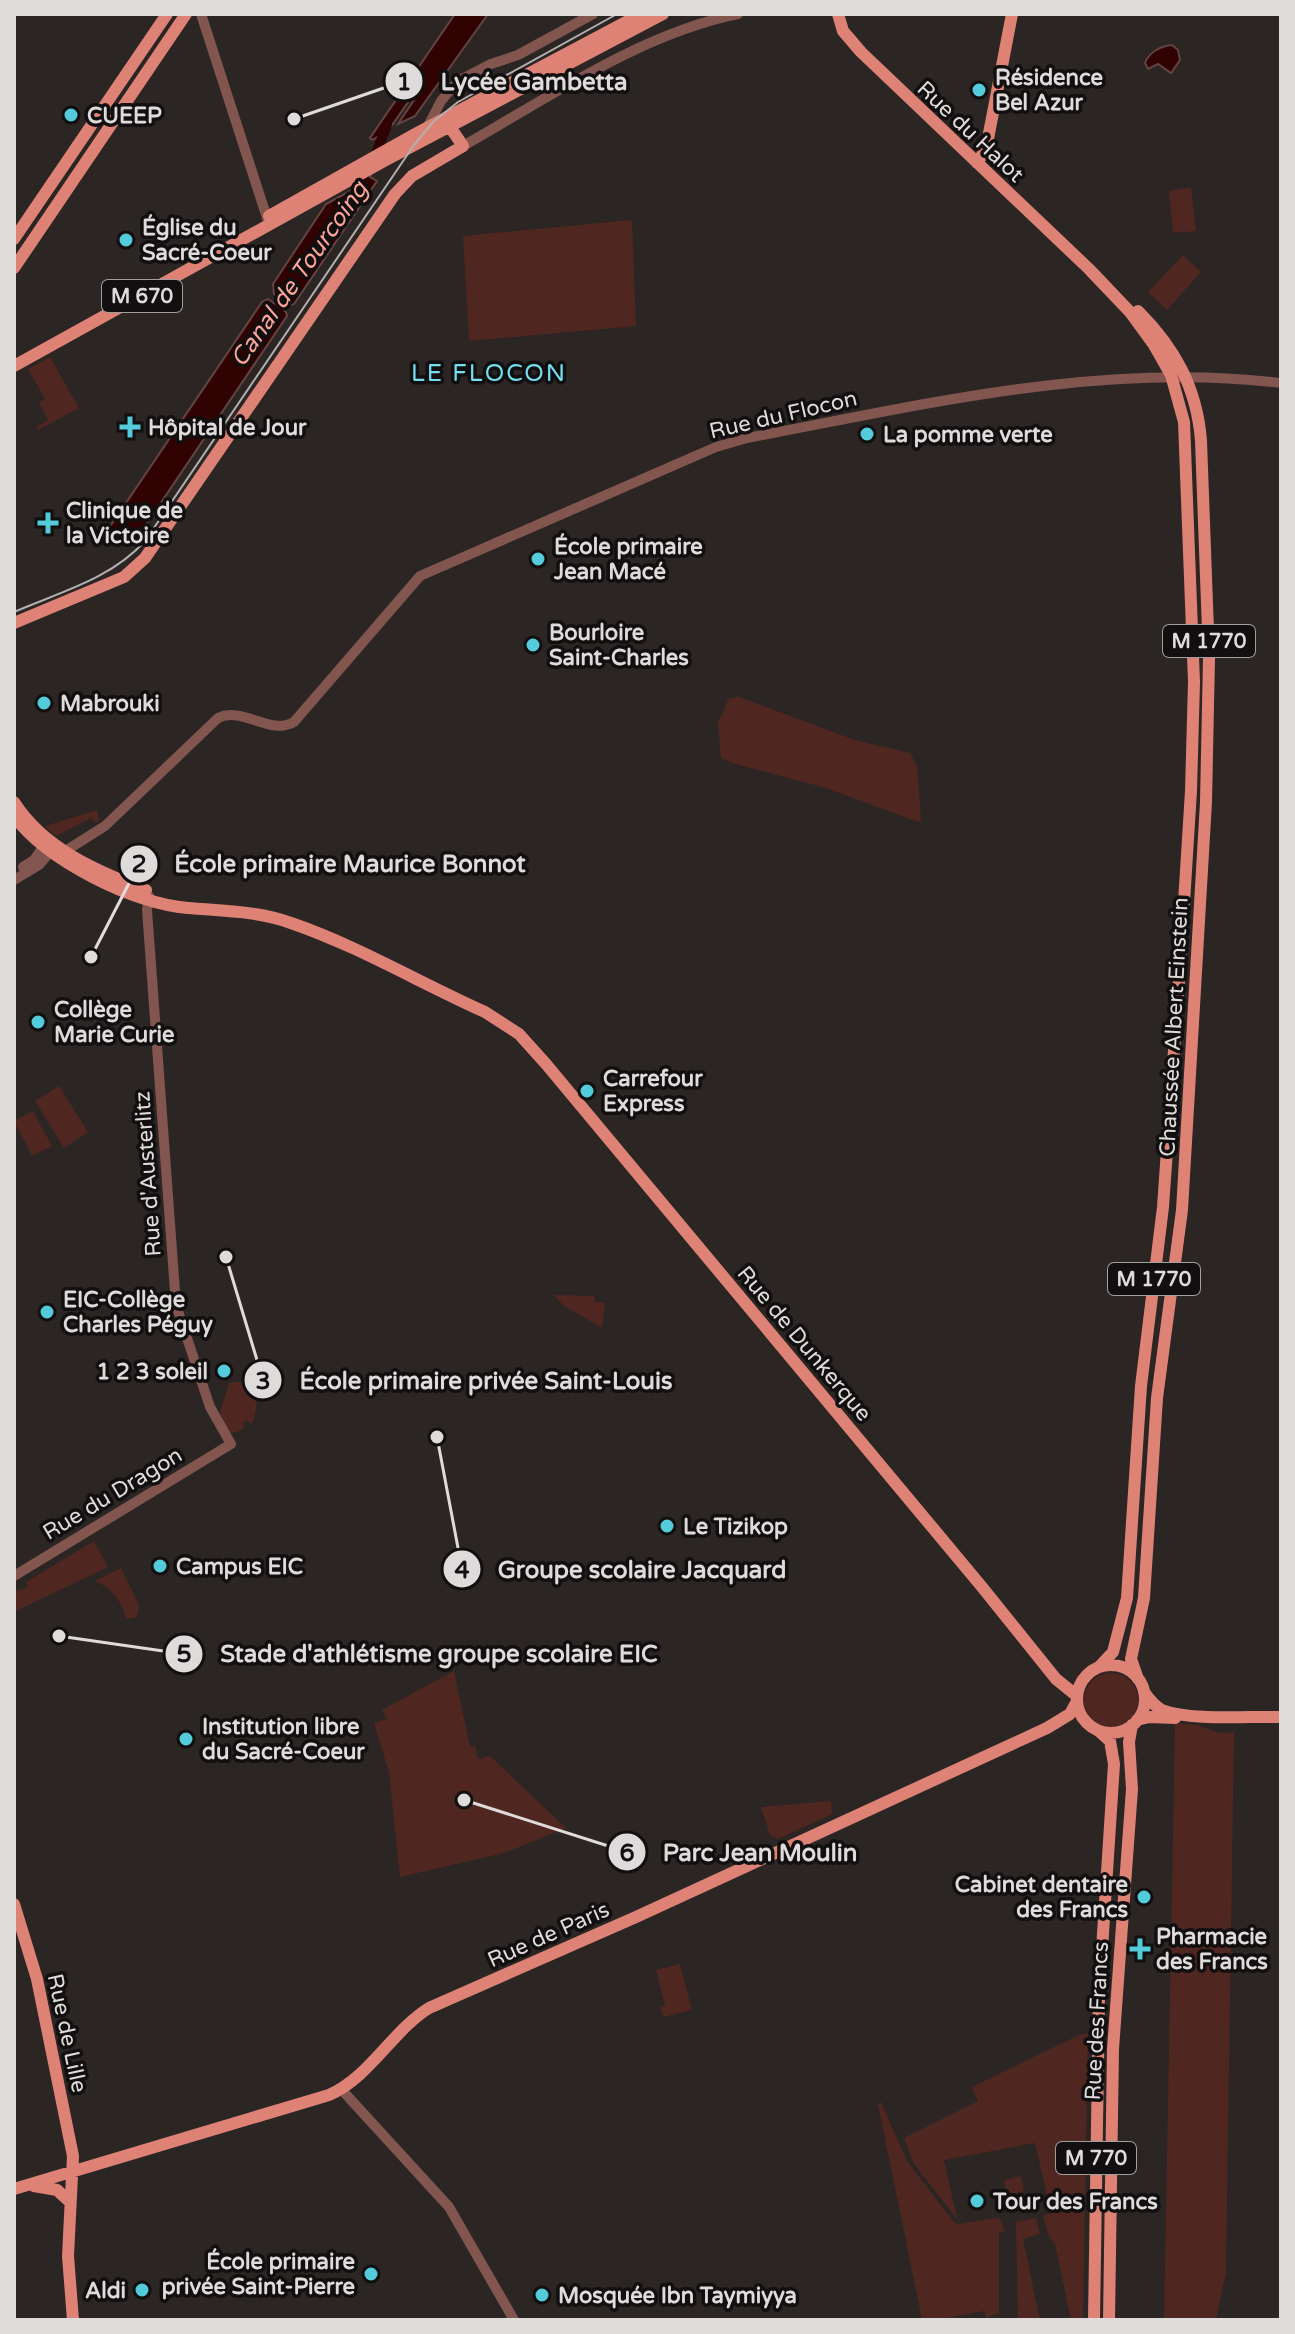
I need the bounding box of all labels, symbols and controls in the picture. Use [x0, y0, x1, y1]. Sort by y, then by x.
callout: Lycée Gambetta [384, 57, 643, 105]
place label: Résidence Bel Azur [995, 65, 1103, 116]
text: 1 [396, 68, 412, 97]
text: Lycée Gambetta [441, 68, 627, 97]
street label: Rue du Halot [912, 76, 1029, 188]
marker: Résidence Bel Azur [970, 81, 988, 99]
place label: CUEEP [87, 103, 162, 129]
marker: CUEEP [62, 106, 80, 124]
water label: Canal de Tourcoing [225, 175, 375, 373]
place label: Église du Sacré-Coeur [142, 214, 272, 266]
marker: Église du Sacré-Coeur [117, 231, 135, 249]
road number: M 670 [102, 280, 182, 312]
district label: LE FLOCON [411, 359, 567, 388]
street label: Rue du Flocon [707, 385, 860, 445]
place label: Hôpital de Jour [148, 415, 307, 441]
marker: Hôpital de Jour [119, 416, 141, 438]
place label: La pomme verte [883, 422, 1053, 448]
marker: La pomme verte [858, 425, 876, 443]
place label: Clinique de la Victoire [66, 498, 183, 549]
marker: Clinique de la Victoire [37, 512, 59, 534]
place label: École primaire Jean Macé [553, 533, 703, 585]
marker: École primaire Jean Macé [529, 550, 547, 568]
place label: Bourloire Saint-Charles [549, 620, 689, 671]
road number: M 1770 [1163, 625, 1255, 657]
marker: Bourloire Saint-Charles [524, 636, 542, 654]
place label: Mabrouki [60, 691, 160, 717]
marker: Mabrouki [35, 694, 53, 712]
callout: École primaire Maurice Bonnot [119, 840, 542, 888]
text: École primaire Maurice Bonnot [174, 849, 527, 879]
text: 2 [131, 850, 147, 879]
street label: Chaussée Albert Einstein [1154, 897, 1194, 1157]
place label: Collège Marie Curie [54, 997, 175, 1048]
marker: Collège Marie Curie [29, 1013, 47, 1031]
place label: Carrefour Express [603, 1066, 703, 1117]
marker: Carrefour Express [578, 1082, 596, 1100]
street label: Rue d'Austerlitz [129, 1090, 167, 1257]
street label: Rue de Dunkerque [732, 1261, 877, 1427]
road number: M 1770 [1108, 1263, 1200, 1295]
place label: EIC-Collège Charles Péguy [63, 1287, 213, 1338]
marker: EIC-Collège Charles Péguy [38, 1303, 56, 1321]
callout: École primaire privée Saint-Louis [243, 1356, 688, 1404]
place label: 1 2 3 soleil [97, 1359, 208, 1385]
marker: 1 2 3 soleil [215, 1362, 233, 1380]
text: École primaire privée Saint-Louis [300, 1366, 672, 1396]
text: 3 [255, 1367, 271, 1396]
street label: Rue du Dragon [38, 1442, 187, 1546]
place label: Le Tizikop [683, 1514, 788, 1540]
marker: Le Tizikop [658, 1517, 676, 1535]
callout: Groupe scolaire Jacquard [442, 1545, 803, 1593]
place label: Campus EIC [176, 1554, 303, 1580]
text: 4 [454, 1556, 470, 1585]
text: Groupe scolaire Jacquard [498, 1556, 786, 1585]
marker: Campus EIC [151, 1557, 169, 1575]
callout: Stade d'athlétisme groupe scolaire EIC [164, 1630, 674, 1678]
text: 5 [176, 1640, 192, 1669]
text: Stade d'athlétisme groupe scolaire EIC [220, 1640, 658, 1669]
place label: Institution libre du Sacré-Coeur [202, 1714, 365, 1765]
marker: Institution libre du Sacré-Coeur [177, 1730, 195, 1748]
callout: Parc Jean Moulin [607, 1828, 873, 1876]
text: 6 [619, 1839, 635, 1868]
text: Parc Jean Moulin [663, 1839, 857, 1868]
place label: Cabinet dentaire des Francs [955, 1872, 1128, 1923]
marker: Cabinet dentaire des Francs [1135, 1888, 1153, 1906]
street label: Rue de Paris [484, 1897, 613, 1973]
place label: Pharmacie des Francs [1156, 1924, 1268, 1975]
marker: Pharmacie des Francs [1131, 1940, 1149, 1958]
street label: Rue des Francs [1080, 1941, 1114, 2101]
street label: Rue de Lille [42, 1971, 92, 2095]
road number: M 770 [1056, 2142, 1136, 2174]
place label: Tour des Francs [992, 2189, 1158, 2215]
marker: Tour des Francs [968, 2192, 986, 2210]
place label: École primaire privée Saint-Pierre [162, 2248, 355, 2300]
marker: École primaire privée Saint-Pierre [362, 2265, 380, 2283]
place label: Aldi [85, 2278, 126, 2304]
marker: Aldi [133, 2281, 151, 2299]
place label: Mosquée Ibn Taymiyya [558, 2283, 797, 2309]
marker: Mosquée Ibn Taymiyya [533, 2286, 551, 2304]

